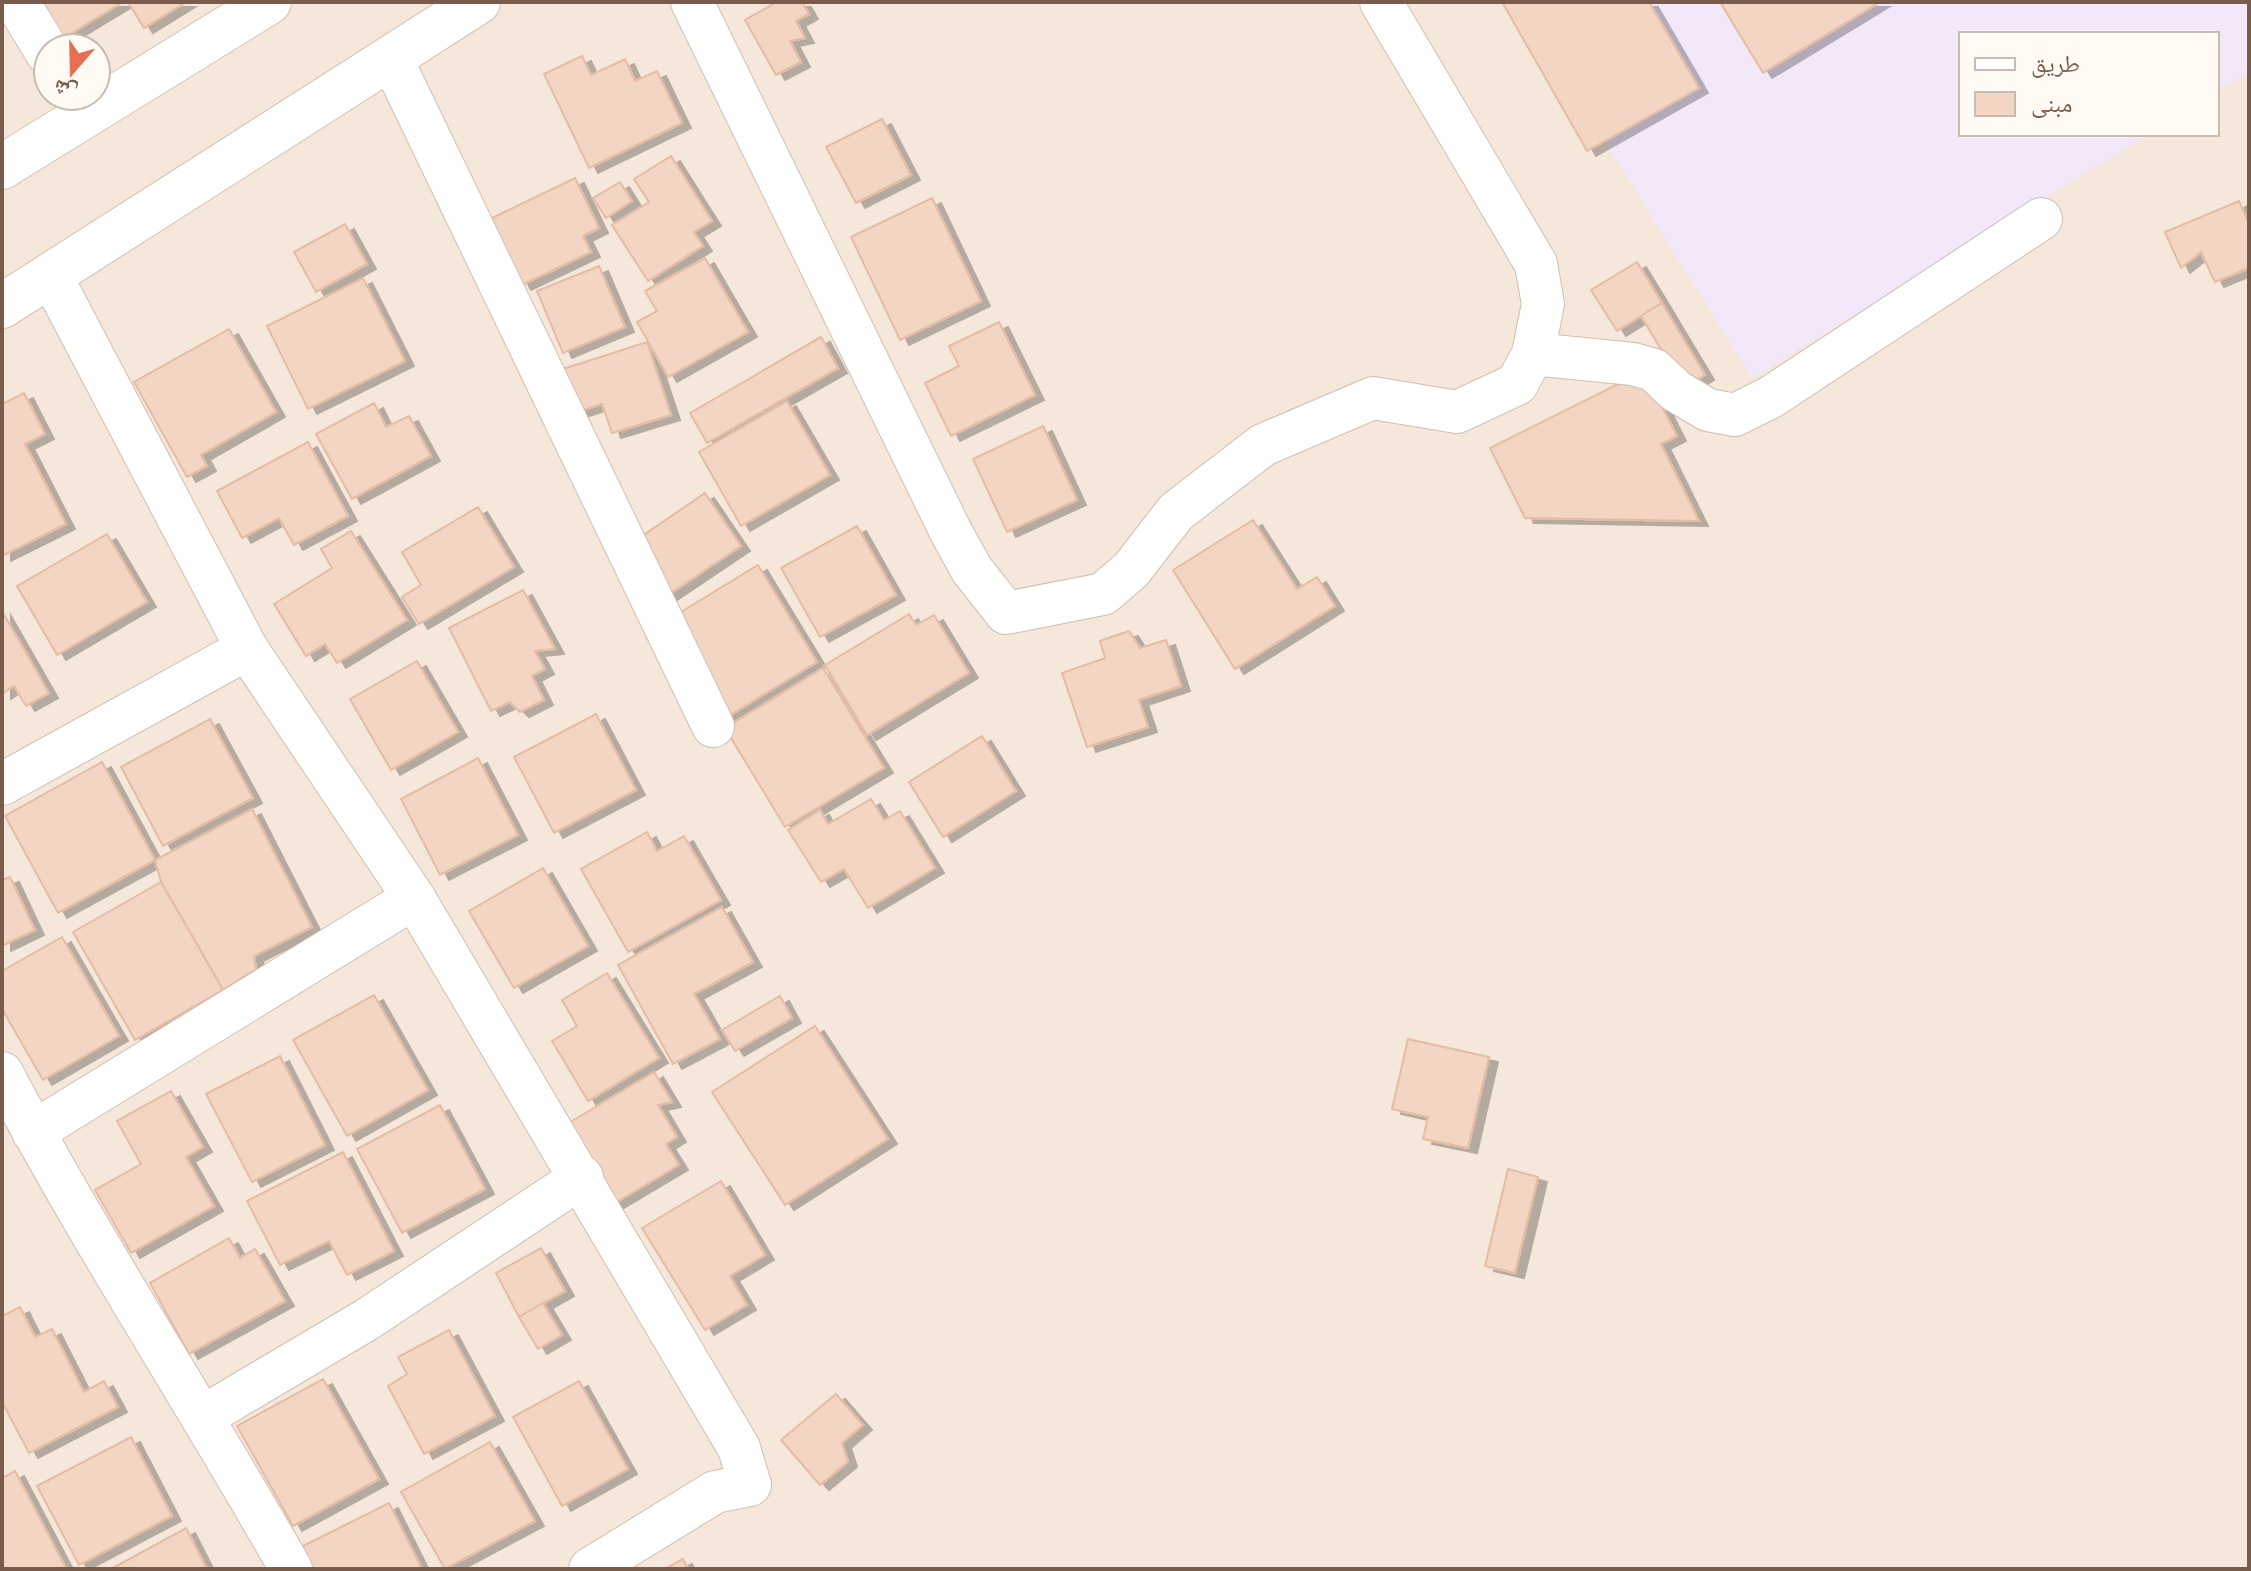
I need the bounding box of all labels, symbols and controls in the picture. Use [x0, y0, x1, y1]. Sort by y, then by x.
north arrow [32, 32, 112, 112]
legend [1959, 32, 2219, 136]
text: طريق [2031, 50, 2080, 78]
text: ش [50, 74, 81, 106]
text: مبنى [2031, 90, 2072, 118]

